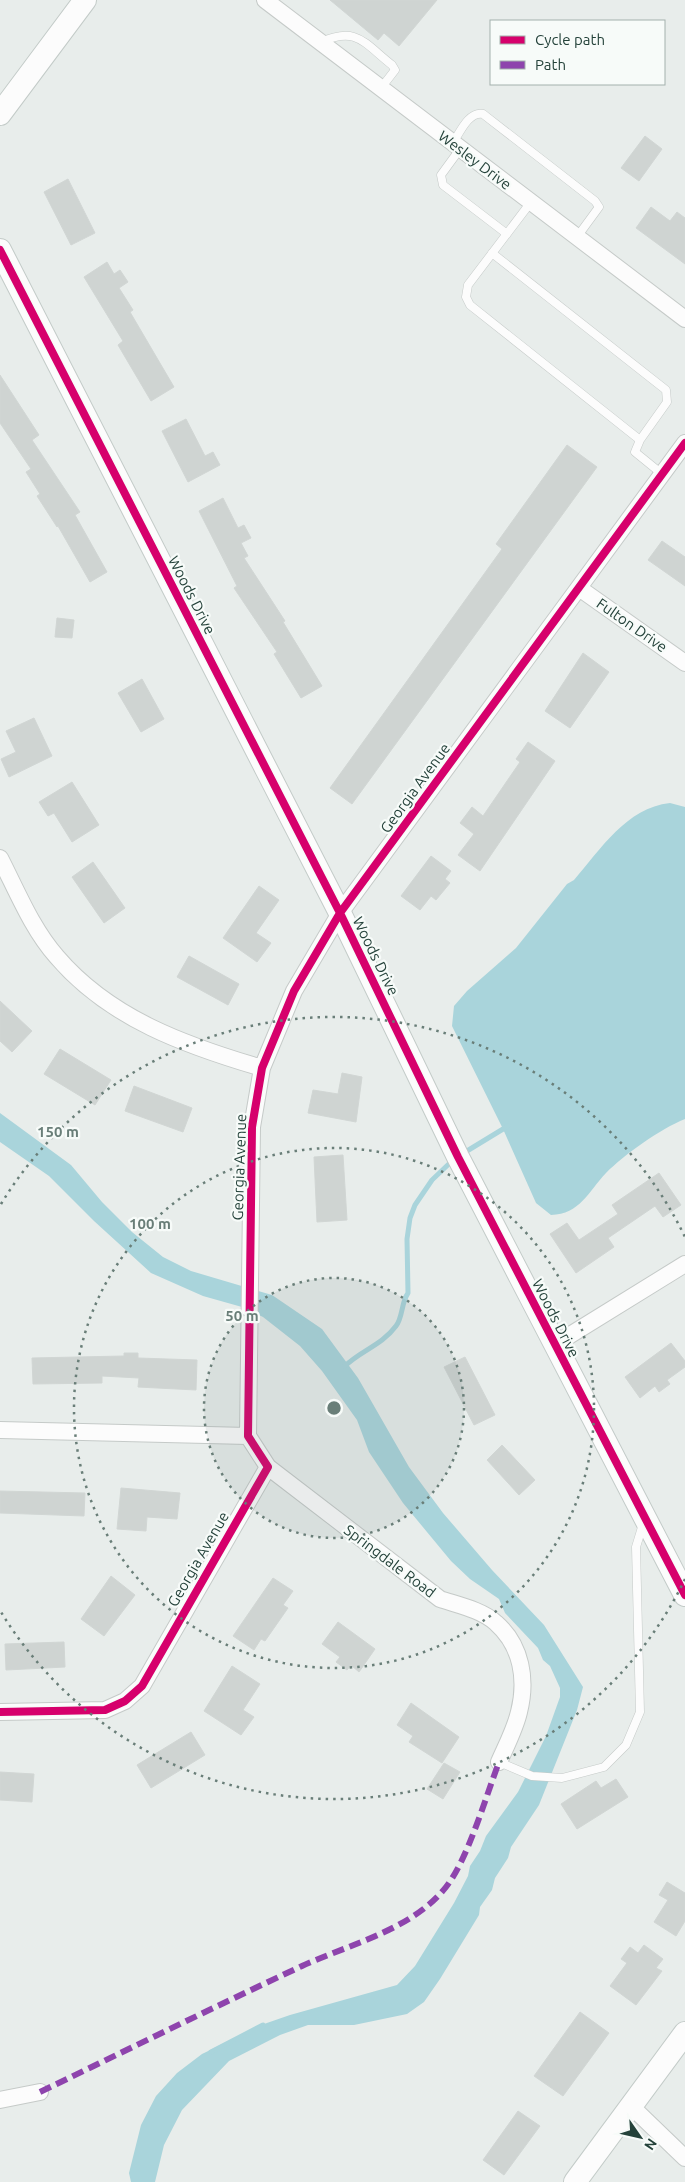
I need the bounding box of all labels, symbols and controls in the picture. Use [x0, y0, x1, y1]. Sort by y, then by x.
legend [490, 20, 665, 85]
text: Cycle path [535, 31, 605, 48]
text: Path [535, 56, 566, 73]
street label: Wesley Drive [435, 127, 515, 193]
street label: Woods Drive [165, 553, 219, 637]
street label: Fulton Drive [593, 594, 671, 656]
street label: Georgia Avenue [377, 740, 453, 836]
street label: Woods Drive [350, 914, 402, 998]
street label: Georgia Avenue [229, 1113, 249, 1221]
text: 150 m [37, 1123, 79, 1140]
text: 100 m [129, 1215, 171, 1232]
street label: Woods Drive [529, 1276, 583, 1360]
text: 50 m [225, 1307, 259, 1324]
centre of rings [325, 1399, 343, 1417]
street label: Georgia Avenue [164, 1509, 232, 1609]
street label: Springdale Road [341, 1521, 439, 1601]
north arrow [615, 2112, 665, 2162]
text: N [641, 2135, 660, 2153]

